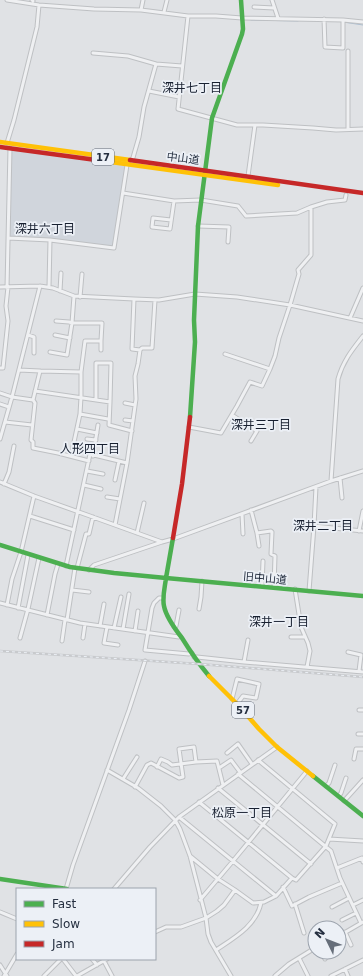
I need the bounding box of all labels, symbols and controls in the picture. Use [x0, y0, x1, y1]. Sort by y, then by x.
district label: 深井七丁目 [162, 81, 222, 95]
road number: 17 [92, 149, 114, 165]
street label: 中山道 [166, 150, 200, 167]
district label: 深井六丁目 [15, 222, 75, 236]
district label: 深井三丁目 [231, 418, 291, 432]
district label: 人形四丁目 [60, 442, 120, 456]
district label: 深井二丁目 [293, 519, 353, 533]
street label: 旧中山道 [242, 570, 287, 587]
district label: 深井一丁目 [249, 615, 309, 629]
road number: 57 [232, 702, 254, 718]
district label: 松原一丁目 [212, 806, 272, 820]
legend [16, 888, 156, 960]
text: Fast [52, 897, 76, 911]
text: Slow [52, 917, 80, 931]
north arrow [307, 920, 347, 960]
text: N [312, 926, 328, 941]
text: Jam [51, 937, 75, 951]

